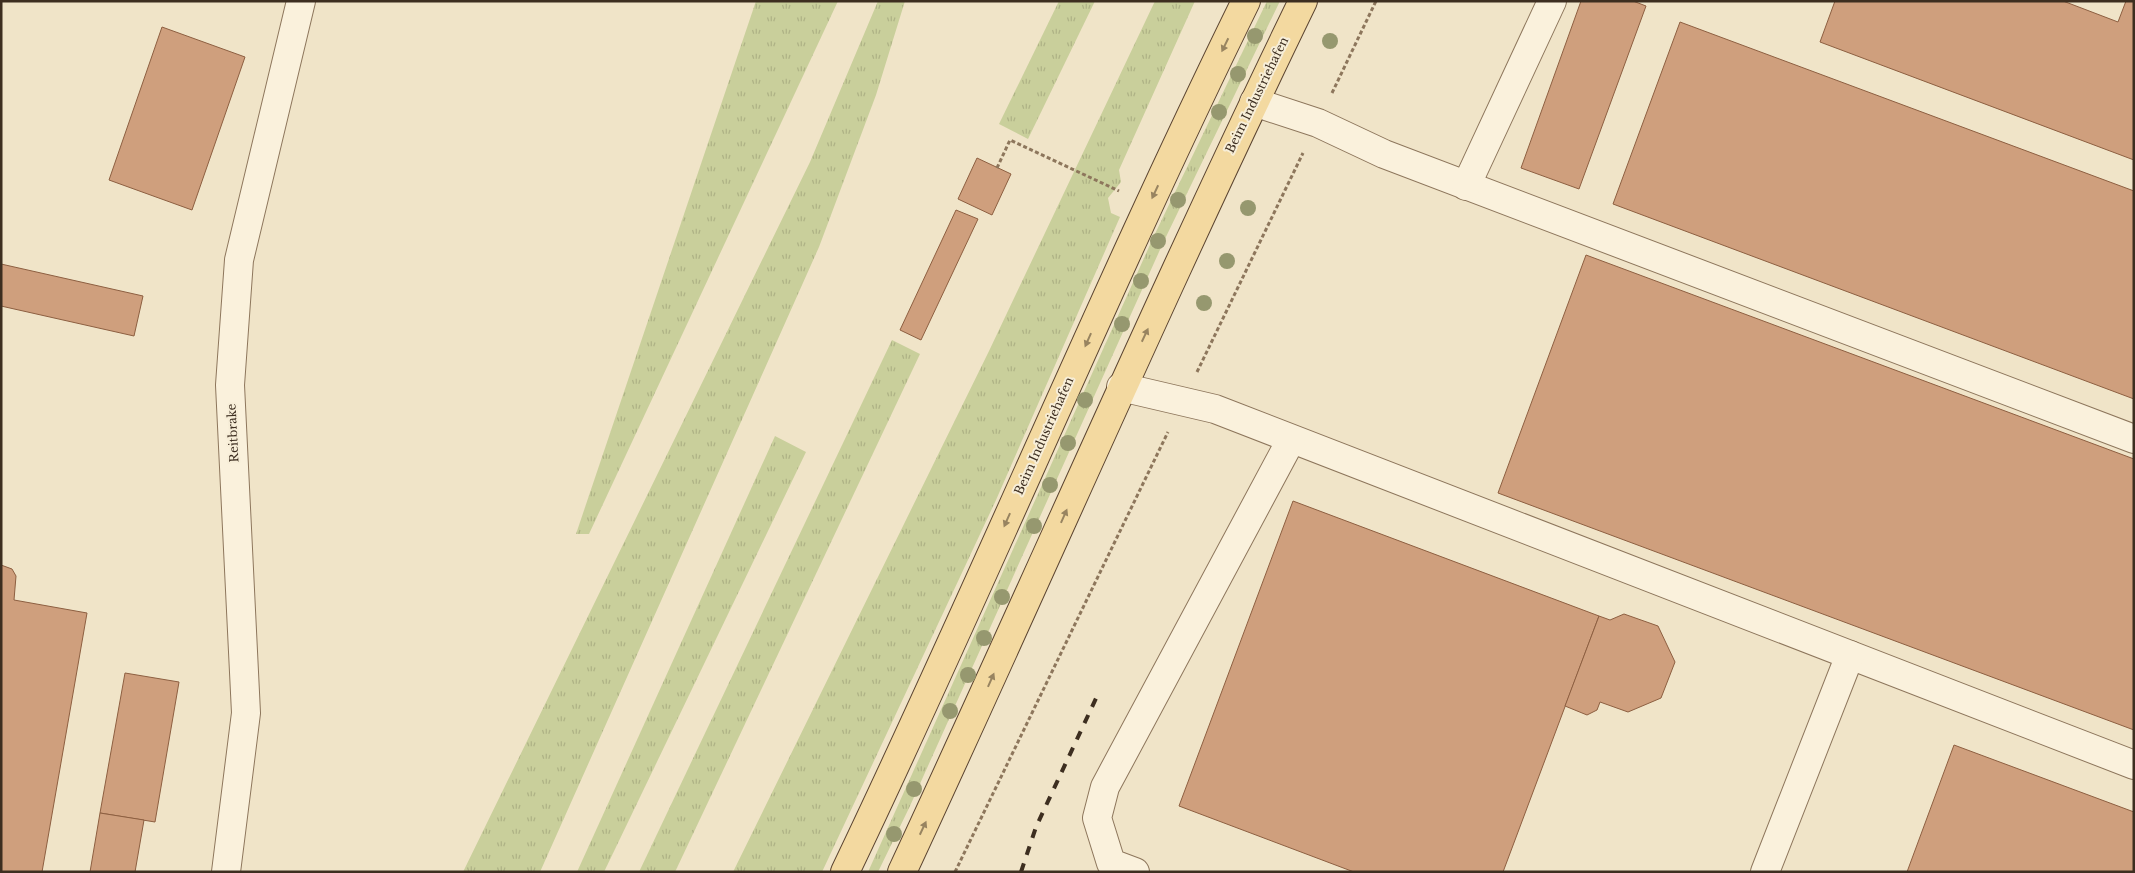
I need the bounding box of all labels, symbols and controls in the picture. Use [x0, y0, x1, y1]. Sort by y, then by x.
street label: Beim Industriehafen [1222, 34, 1291, 155]
one-way arrow [1220, 38, 1228, 52]
one-way arrow [1151, 185, 1159, 199]
one-way arrow [1141, 328, 1149, 342]
one-way arrow [1083, 333, 1091, 347]
street label: Beim Industriehafen [1011, 375, 1076, 497]
street label: Reitbrake [223, 403, 242, 463]
one-way arrow [1060, 509, 1068, 523]
one-way arrow [1002, 513, 1010, 527]
one-way arrow [988, 673, 996, 687]
one-way arrow [918, 820, 927, 835]

